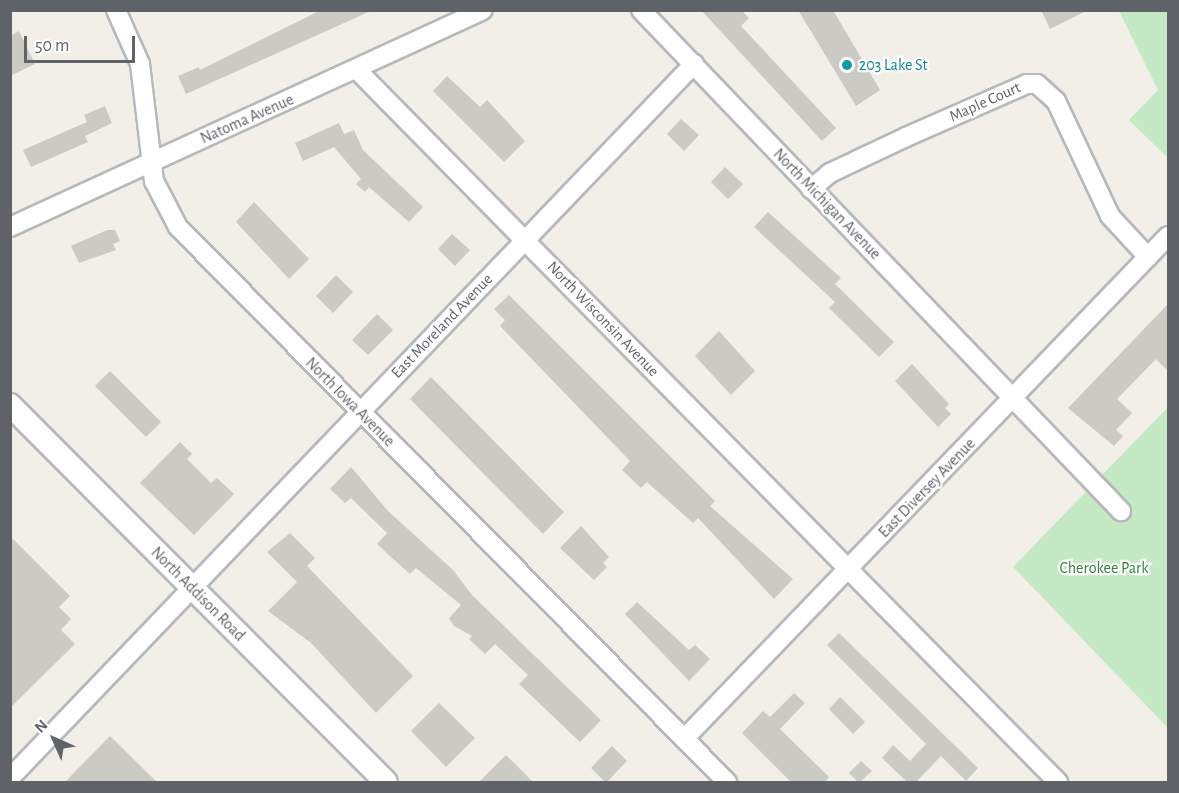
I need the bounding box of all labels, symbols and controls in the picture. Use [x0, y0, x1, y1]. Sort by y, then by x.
scale bar [27, 24, 138, 62]
text: 50 m [35, 37, 69, 55]
place label: 203 Lake St [859, 55, 928, 75]
marker: 203 Lake St [840, 58, 854, 72]
street label: Maple Court [946, 78, 1024, 126]
street label: Natoma Avenue [197, 90, 297, 148]
street label: North Michigan Avenue [769, 145, 885, 263]
street label: North Wisconsin Avenue [543, 257, 663, 381]
street label: East Moreland Avenue [387, 270, 497, 382]
street label: North Iowa Avenue [301, 353, 399, 451]
street label: East Diversey Avenue [875, 434, 979, 542]
street label: North Addison Road [147, 543, 249, 645]
park label: Cherokee Park [1059, 558, 1149, 578]
north arrow [24, 709, 84, 769]
text: N [32, 717, 51, 736]

